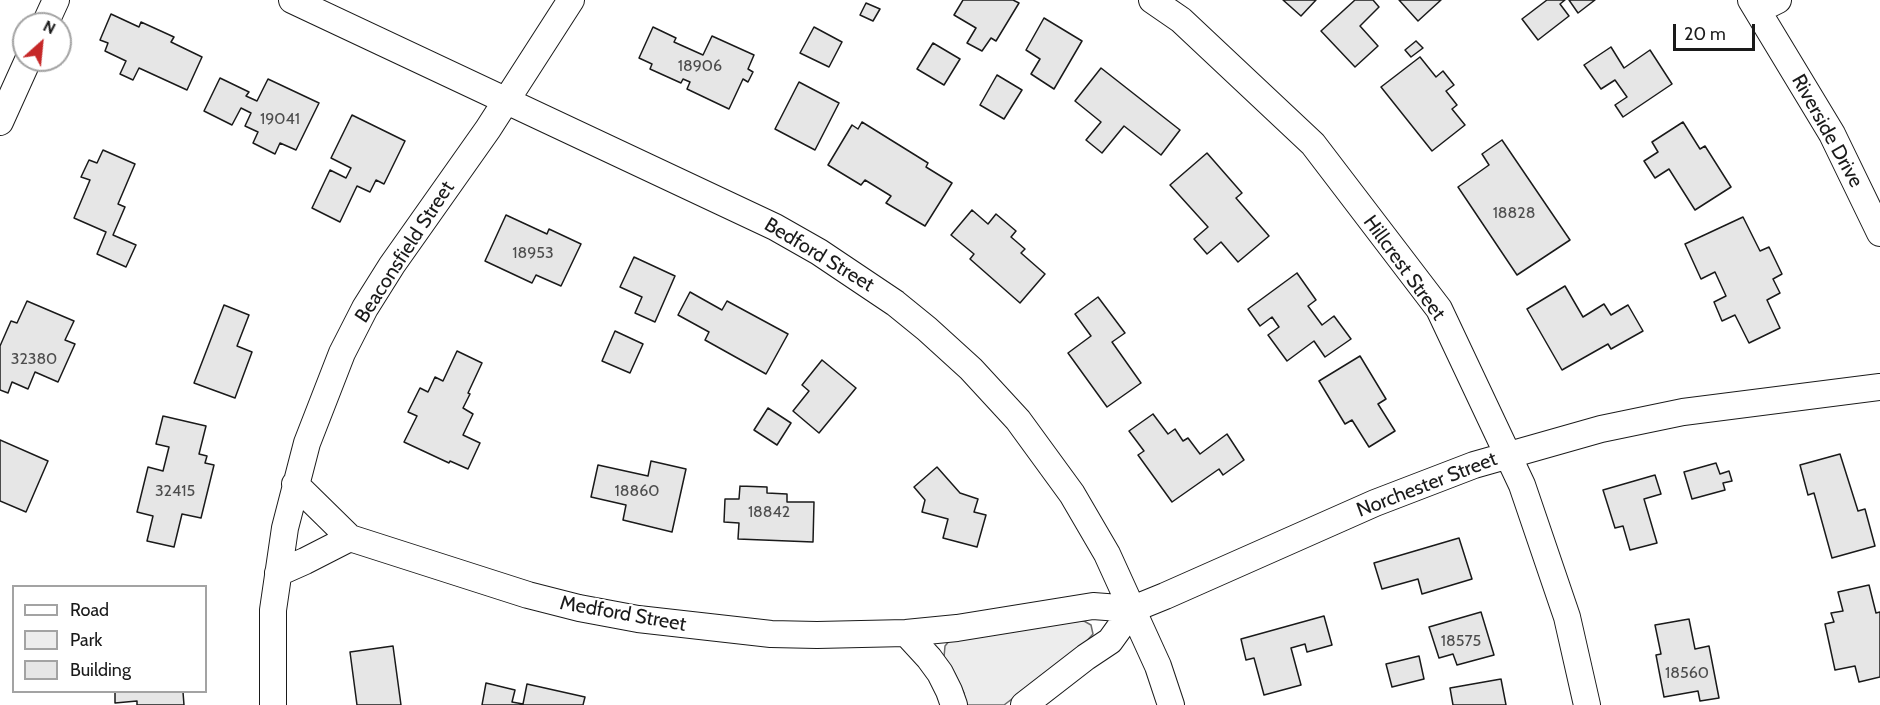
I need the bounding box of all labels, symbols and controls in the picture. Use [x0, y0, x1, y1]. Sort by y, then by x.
north arrow [12, 12, 72, 72]
scale bar [1676, 12, 1758, 50]
text: N [40, 16, 59, 38]
text: 20 m [1684, 23, 1726, 45]
house number: 18906 [678, 56, 722, 76]
street label: Riverside Drive [1786, 70, 1868, 192]
house number: 19041 [260, 109, 300, 129]
street label: Beaconsfield Street [350, 177, 460, 327]
house number: 18828 [1493, 203, 1535, 223]
street label: Hillcrest Street [1358, 211, 1450, 325]
street label: Bedford Street [760, 213, 878, 297]
house number: 18953 [512, 243, 554, 263]
house number: 32380 [11, 349, 57, 369]
street label: Norchester Street [1353, 447, 1501, 523]
house number: 32415 [155, 481, 195, 501]
house number: 18860 [615, 481, 659, 501]
house number: 18842 [748, 502, 790, 522]
legend [12, 585, 207, 693]
street label: Medford Street [558, 591, 688, 637]
text: Road [70, 599, 109, 621]
text: Park [70, 629, 102, 651]
house number: 18575 [1441, 631, 1481, 651]
text: Building [70, 659, 131, 681]
house number: 18560 [1665, 663, 1709, 683]

